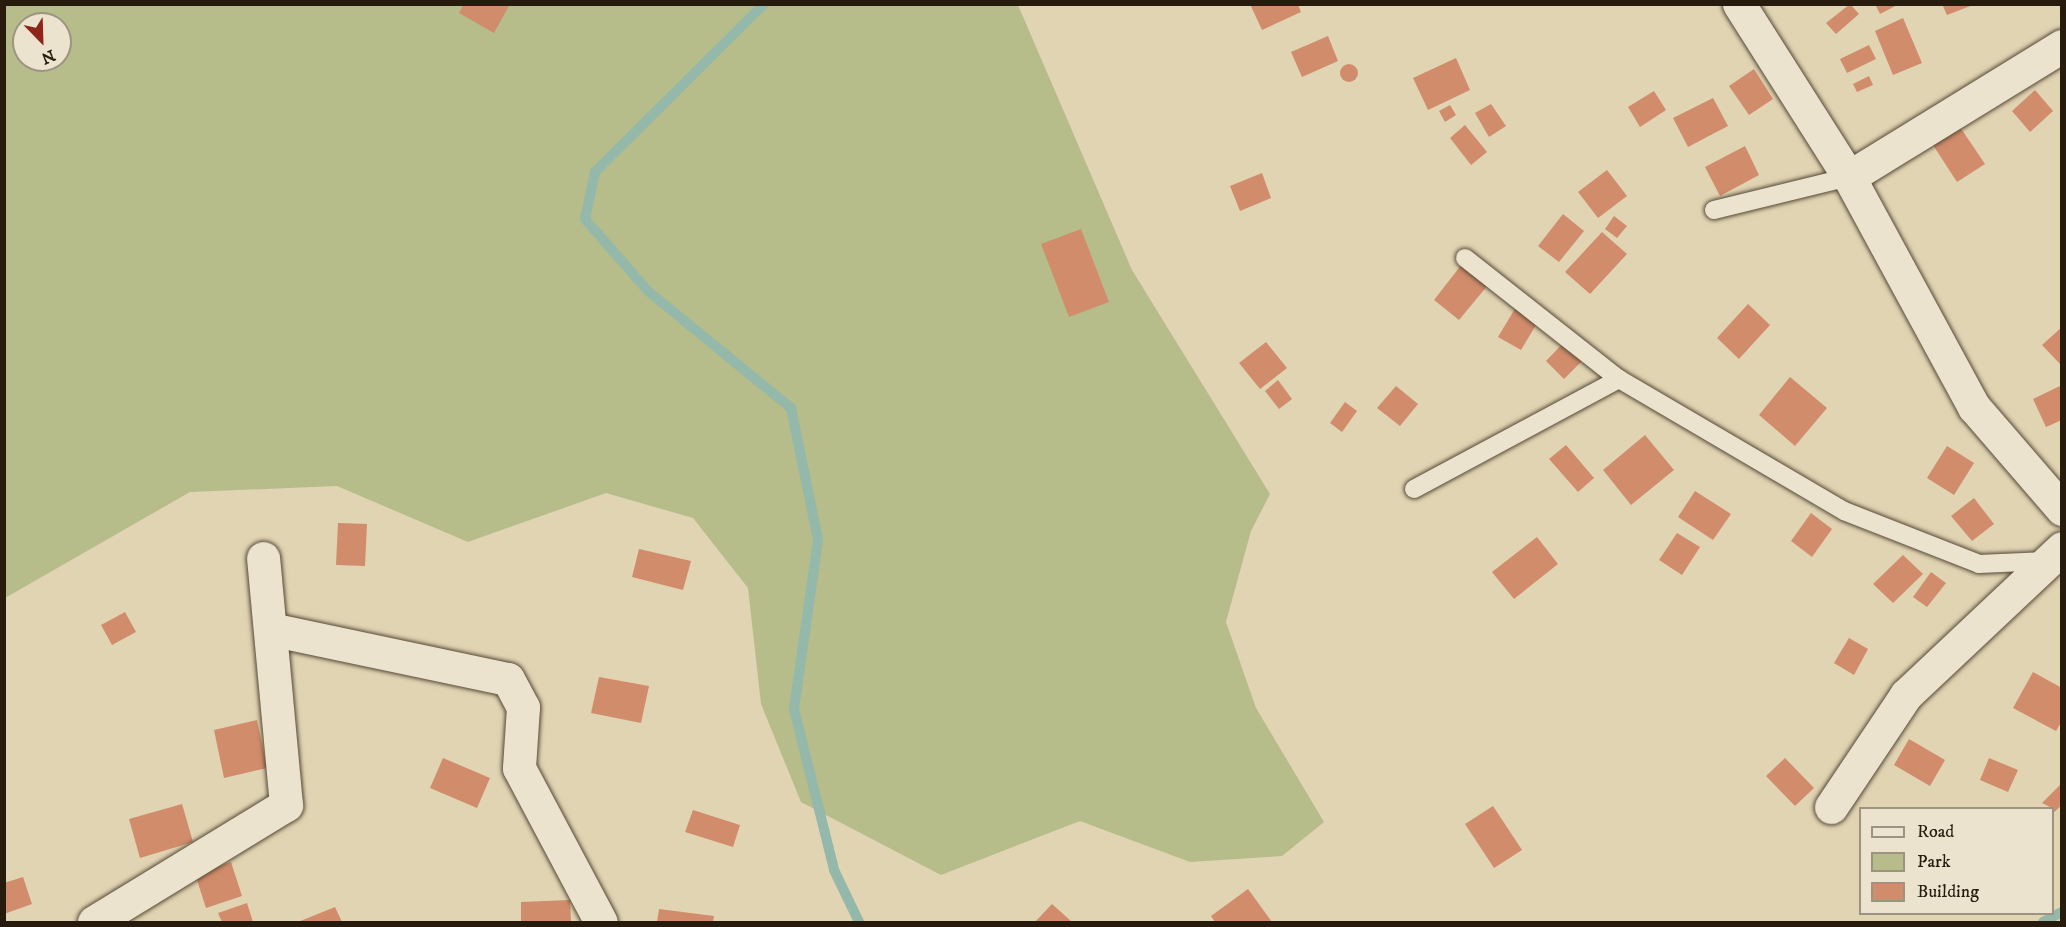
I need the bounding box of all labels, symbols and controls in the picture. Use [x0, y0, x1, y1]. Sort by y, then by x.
north arrow [12, 12, 72, 72]
text: N [38, 45, 58, 68]
legend [1859, 807, 2054, 915]
text: Road [1917, 821, 1954, 843]
text: Park [1917, 851, 1951, 873]
text: Building [1917, 881, 1979, 903]

